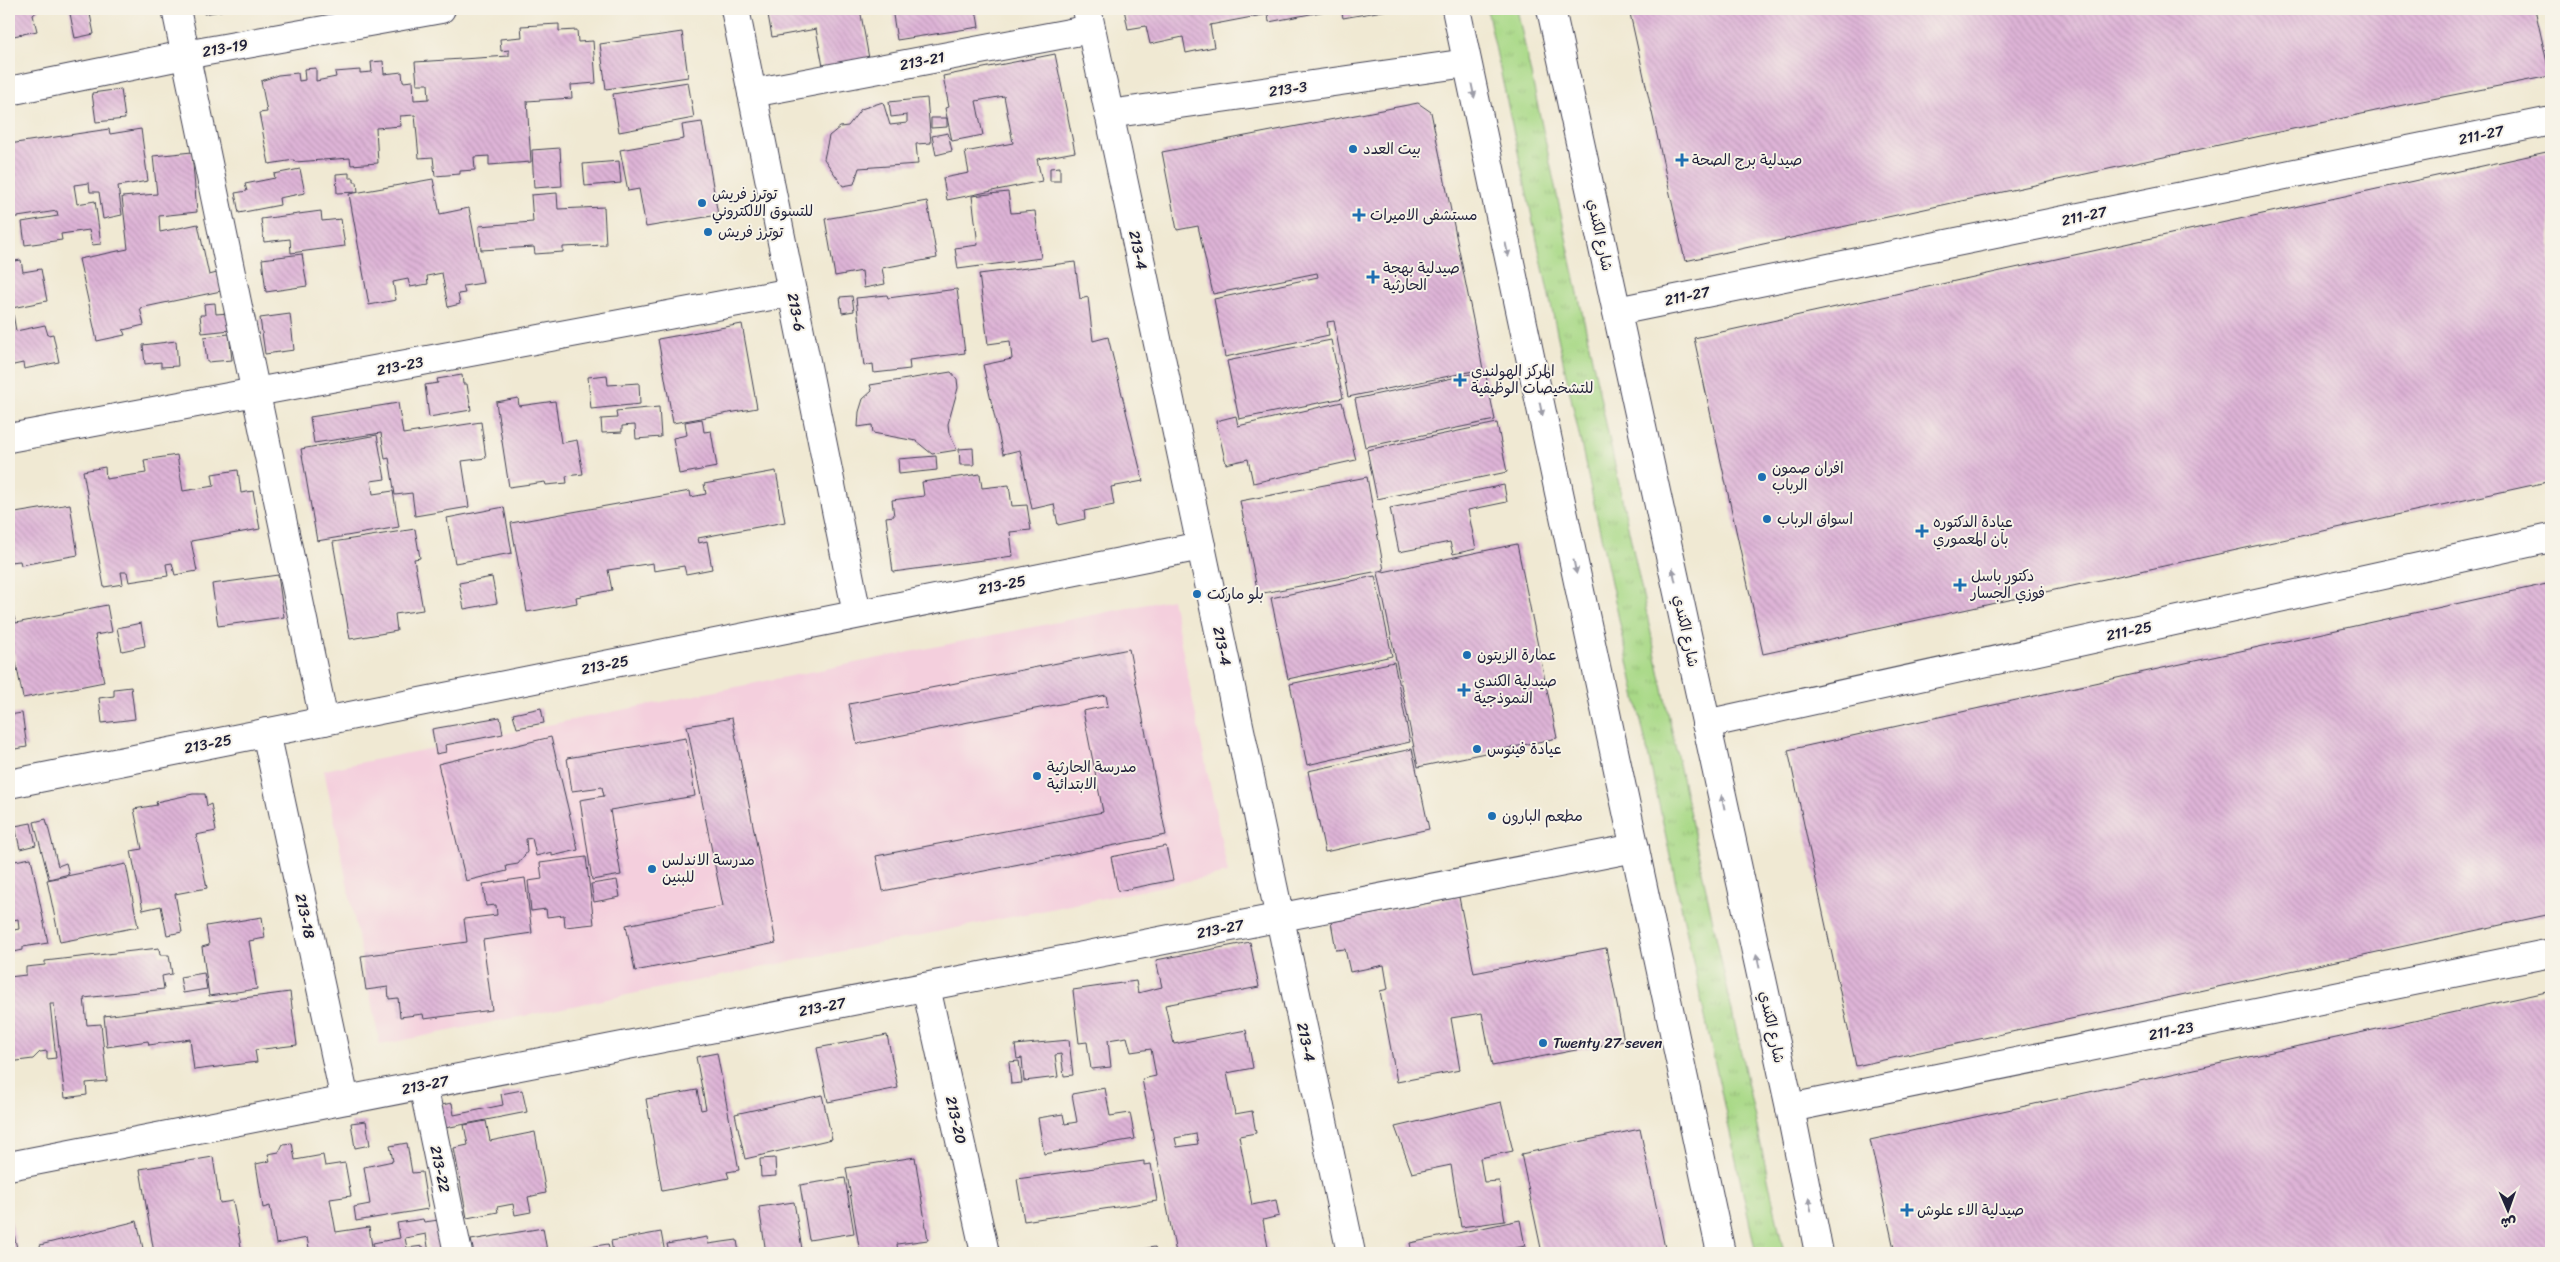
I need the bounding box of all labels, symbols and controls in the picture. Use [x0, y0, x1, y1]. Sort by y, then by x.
street label: 213-19 [200, 31, 250, 65]
street label: 213-21 [897, 44, 947, 78]
street label: 213-3 [1267, 73, 1309, 105]
one-way arrow [1469, 83, 1477, 98]
street label: 211-27 [2456, 117, 2507, 152]
place label: بيت العدد [1363, 136, 1421, 162]
marker: بيت العدد [1347, 143, 1359, 155]
place label: صيدلية برج الصحة [1692, 147, 1802, 173]
marker: صيدلية برج الصحة [1676, 154, 1688, 166]
place label: توترز فريش للتسوق الالكتروني [712, 181, 813, 224]
marker: توترز فريش للتسوق الالكتروني [696, 197, 708, 209]
street label: شارع الكندي [1580, 197, 1620, 273]
street label: 211-27 [2059, 198, 2110, 233]
place label: مستشفى الاميرات [1370, 202, 1478, 228]
marker: مستشفى الاميرات [1352, 208, 1366, 222]
place label: توترز فريش [718, 219, 784, 245]
marker: توترز فريش [702, 226, 714, 238]
street label: 213-4 [1121, 228, 1155, 272]
one-way arrow [1503, 242, 1511, 257]
place label: صيدلية بهجة الحارثية [1383, 255, 1460, 298]
marker: صيدلية بهجة الحارثية [1367, 271, 1379, 283]
street label: 211-27 [1662, 278, 1713, 313]
street label: 213-6 [780, 290, 812, 334]
street label: 213-23 [374, 349, 426, 383]
place label: المركز الهولندي للتشخيصات الوظيفية [1471, 358, 1593, 401]
marker: المركز الهولندي للتشخيصات الوظيفية [1453, 373, 1467, 387]
one-way arrow [1537, 401, 1545, 416]
place label: افران صمون الرباب [1772, 455, 1844, 498]
marker: افران صمون الرباب [1756, 471, 1768, 483]
place label: اسواق الرباب [1777, 506, 1853, 532]
place label: عيادة الدكتوره بان المعموري [1933, 509, 2013, 552]
marker: اسواق الرباب [1761, 513, 1773, 525]
marker: عيادة الدكتوره بان المعموري [1915, 524, 1929, 538]
one-way arrow [1571, 560, 1579, 575]
place label: دكتور باسل فوزي الجسار [1970, 563, 2045, 606]
one-way arrow [1670, 567, 1678, 582]
street label: 213-25 [976, 568, 1028, 602]
marker: دكتور باسل فوزي الجسار [1953, 578, 1967, 592]
place label: بلو ماركت [1207, 581, 1264, 607]
marker: بلو ماركت [1191, 588, 1203, 600]
street label: شارع الكندي [1666, 593, 1706, 669]
street label: 211-25 [2104, 613, 2154, 649]
street label: 213-4 [1205, 624, 1239, 668]
place label: عمارة الزيتون [1477, 642, 1557, 668]
street label: 213-25 [579, 648, 631, 682]
marker: عمارة الزيتون [1461, 649, 1473, 661]
place label: صيدلية الكندي النموذجية [1474, 668, 1557, 711]
marker: صيدلية الكندي النموذجية [1458, 684, 1470, 696]
street label: 213-25 [182, 727, 234, 761]
place label: عيادة فينوس [1487, 736, 1562, 762]
marker: عيادة فينوس [1471, 743, 1483, 755]
place label: مدرسة الحارثية الابتدائية [1047, 754, 1137, 797]
marker: مدرسة الحارثية الابتدائية [1031, 770, 1043, 782]
one-way arrow [1719, 794, 1727, 810]
place label: مطعم البارون [1502, 803, 1583, 829]
marker: مطعم البارون [1486, 810, 1498, 822]
place label: مدرسة الاندلس للبنين [662, 847, 755, 890]
marker: مدرسة الاندلس للبنين [646, 863, 658, 875]
street label: 213-18 [288, 891, 322, 941]
street label: 213-27 [1194, 911, 1247, 946]
one-way arrow [1754, 953, 1762, 968]
street label: 213-27 [796, 989, 849, 1024]
street label: شارع الكندي [1752, 989, 1792, 1065]
street label: 211-23 [2146, 1014, 2196, 1048]
street label: 213-4 [1289, 1020, 1323, 1064]
place label: Twenty 27 seven [1553, 1030, 1662, 1056]
marker: Twenty 27 seven [1537, 1037, 1549, 1049]
street label: 213-27 [399, 1067, 452, 1102]
street label: 213-20 [938, 1093, 974, 1147]
street label: 213-22 [422, 1143, 458, 1195]
north arrow [2482, 1184, 2532, 1234]
one-way arrow [1805, 1197, 1813, 1213]
place label: صيدلية الاء علوش [1917, 1197, 2024, 1223]
marker: صيدلية الاء علوش [1901, 1204, 1913, 1216]
text: ش [2500, 1210, 2517, 1235]

